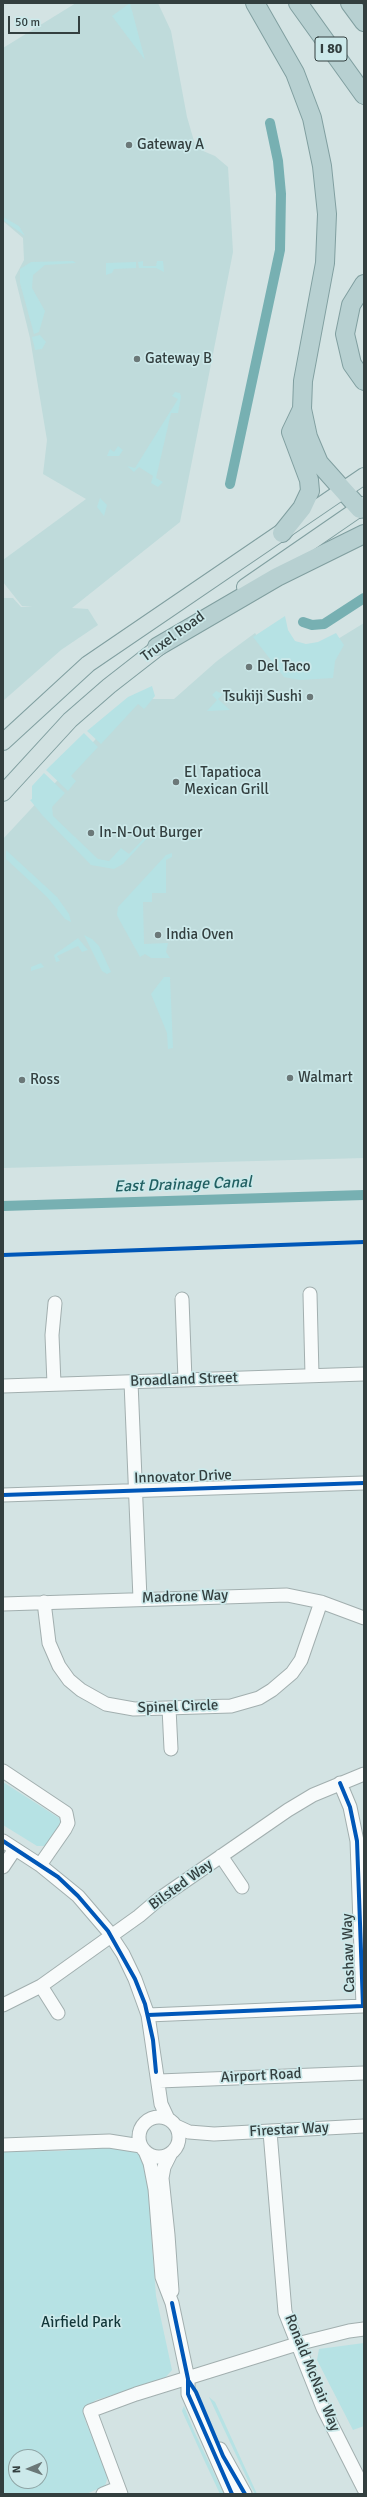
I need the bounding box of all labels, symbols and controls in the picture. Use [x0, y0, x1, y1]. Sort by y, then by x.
scale bar [10, 8, 82, 34]
text: 50 m [15, 15, 40, 30]
road number: I 80 [315, 37, 347, 61]
place label: Gateway A [137, 136, 204, 154]
marker: Gateway A [124, 140, 134, 150]
place label: Gateway B [145, 350, 212, 368]
marker: Gateway B [132, 354, 142, 364]
street label: Truxel Road [138, 608, 208, 666]
place label: Del Taco [257, 658, 311, 676]
marker: Del Taco [244, 662, 254, 672]
place label: Tsukiji Sushi [223, 688, 302, 706]
marker: Tsukiji Sushi [305, 692, 315, 702]
place label: El Tapatioca Mexican Grill [184, 764, 269, 799]
marker: El Tapatioca Mexican Grill [171, 777, 181, 787]
place label: In-N-Out Burger [99, 824, 203, 842]
marker: In-N-Out Burger [86, 828, 96, 838]
place label: India Oven [166, 926, 234, 944]
marker: India Oven [153, 930, 163, 940]
place label: Walmart [298, 1069, 353, 1087]
place label: Ross [30, 1071, 60, 1089]
marker: Walmart [285, 1073, 295, 1083]
marker: Ross [17, 1075, 27, 1085]
water label: East Drainage Canal [114, 1173, 252, 1197]
street label: Broadland Street [130, 1369, 238, 1391]
street label: Innovator Drive [134, 1466, 232, 1488]
street label: Madrone Way [142, 1587, 228, 1607]
street label: Spinel Circle [137, 1697, 219, 1717]
street label: Bilsted Way [146, 1856, 216, 1914]
street label: Cashaw Way [339, 1913, 359, 1993]
street label: Airport Road [220, 2065, 302, 2087]
street label: Firestar Way [249, 2119, 329, 2141]
street label: Ronald McNair Way [280, 2312, 344, 2434]
park label: Airfield Park [41, 2314, 121, 2332]
north arrow [8, 2449, 48, 2489]
text: N [10, 2465, 23, 2473]

